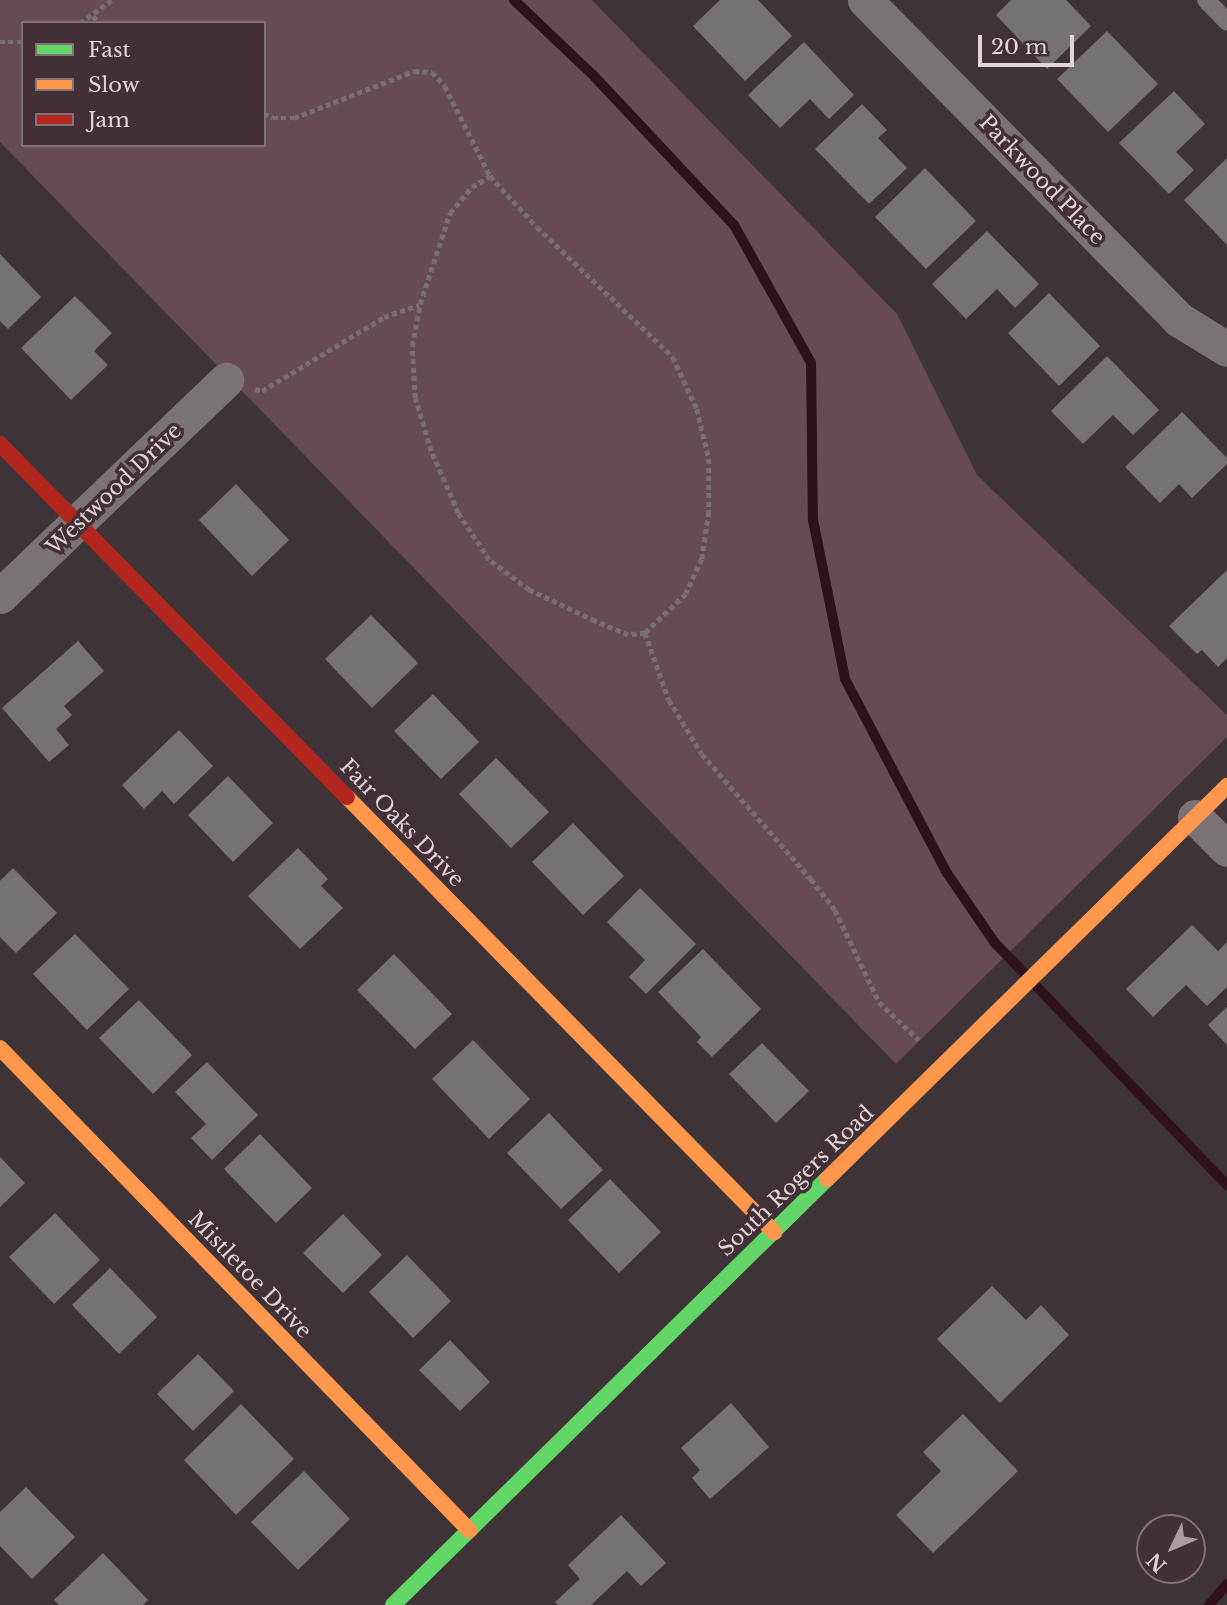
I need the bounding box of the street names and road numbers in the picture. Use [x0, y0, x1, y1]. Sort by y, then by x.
street label: Parkwood Place [974, 110, 1110, 250]
street label: Westwood Drive [41, 418, 187, 560]
street label: Fair Oaks Drive [335, 754, 469, 892]
street label: South Rogers Road [713, 1100, 879, 1262]
street label: Mistletoe Drive [183, 1206, 317, 1344]

